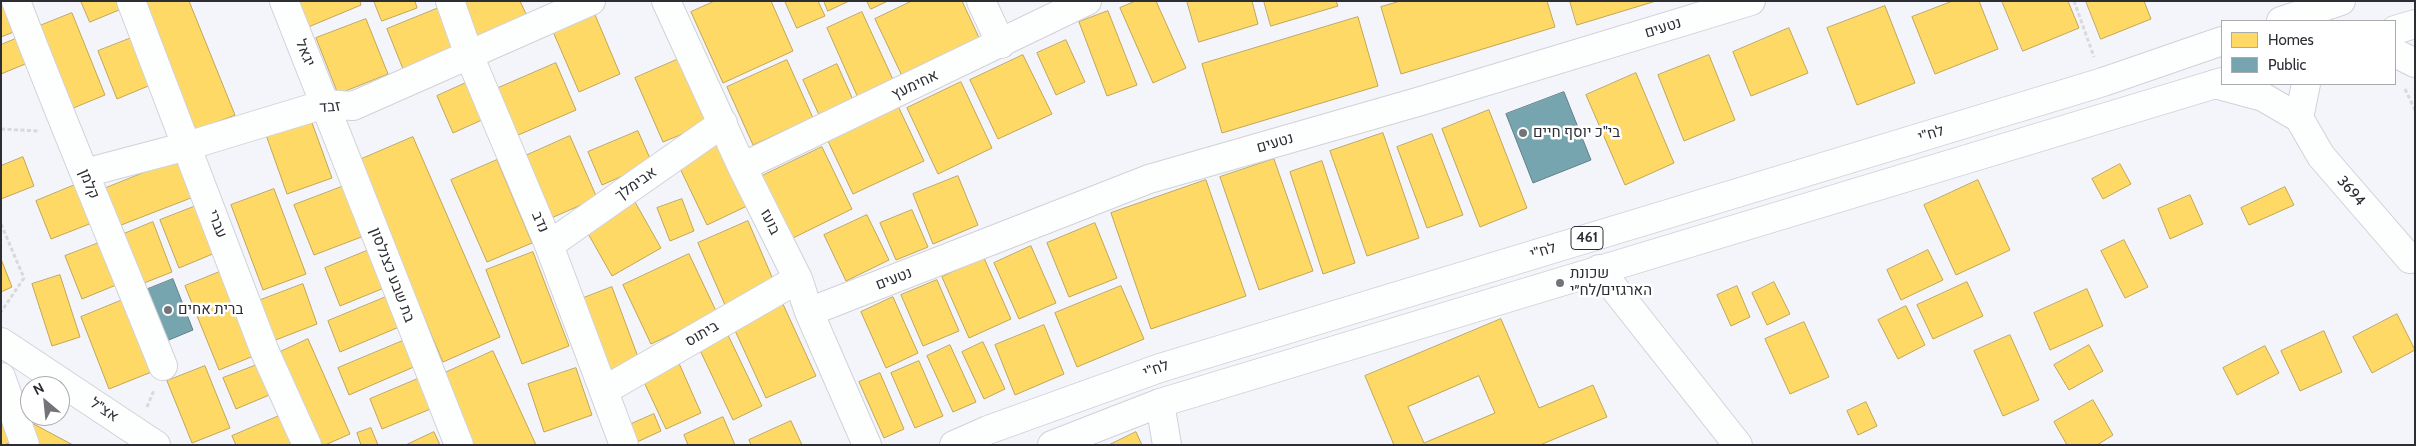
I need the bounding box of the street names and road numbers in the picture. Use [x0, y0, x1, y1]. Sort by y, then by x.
street label: נטעים [1642, 14, 1684, 42]
street label: יגאל [291, 37, 319, 69]
street label: אחימעץ [889, 66, 941, 104]
street label: זבד [319, 97, 341, 117]
street label: לח"י [1916, 122, 1946, 146]
street label: נטעים [1255, 129, 1295, 157]
street label: אבימלך [612, 163, 660, 205]
street label: קלמן [75, 166, 103, 202]
street label: 3694 [2333, 172, 2369, 210]
street label: בועז [756, 206, 784, 238]
street label: עברי [203, 207, 231, 241]
street label: נדב [528, 209, 552, 235]
street label: בת שבע כצנלסון [366, 225, 418, 325]
road number: 461 [1571, 227, 1603, 250]
street label: לח"י [1528, 239, 1558, 263]
street label: נטעים [873, 264, 915, 294]
street label: ביתוס [682, 317, 722, 351]
street label: לח"י [1141, 356, 1171, 382]
street label: אצ"ל [86, 394, 122, 426]

